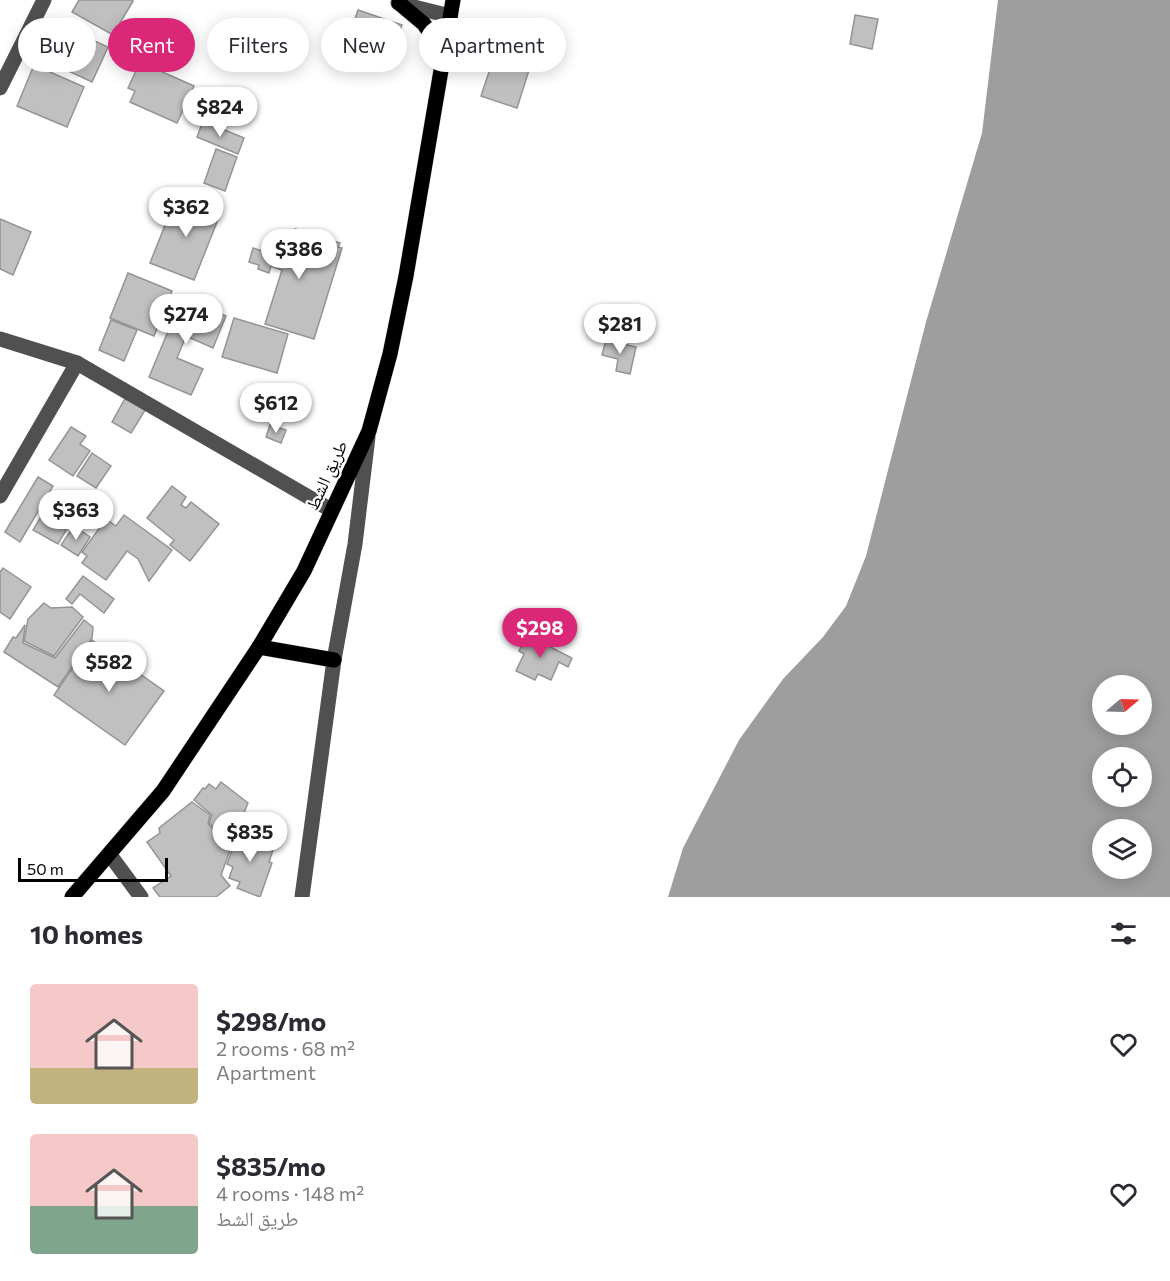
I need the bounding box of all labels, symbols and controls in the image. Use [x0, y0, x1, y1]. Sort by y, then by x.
chip: Buy [18, 18, 96, 72]
chip: Rent [108, 18, 195, 72]
chip: Filters [207, 18, 309, 72]
chip: New [321, 18, 407, 72]
chip: Apartment [419, 18, 566, 72]
pin: $824 [184, 87, 256, 138]
text: $824 [196, 94, 244, 118]
pin: $362 [150, 187, 222, 238]
text: $362 [163, 194, 209, 218]
pin: $386 [263, 229, 335, 280]
text: $386 [275, 236, 323, 260]
pin: $274 [150, 294, 222, 345]
text: $274 [164, 301, 208, 325]
pin: $281 [584, 304, 656, 355]
text: $281 [598, 311, 642, 335]
pin: $612 [240, 383, 312, 434]
text: $612 [254, 390, 298, 414]
street label: طريق الشط [300, 437, 353, 514]
pin: $363 [40, 490, 112, 541]
text: $363 [52, 497, 100, 521]
pin: $298 [504, 608, 576, 659]
text: $298 [516, 615, 564, 639]
pin: $582 [73, 642, 145, 693]
text: $582 [86, 649, 132, 673]
north arrow [1092, 675, 1152, 735]
map controls [1092, 675, 1152, 879]
button: locate [1092, 747, 1152, 807]
pin: $835 [214, 812, 286, 863]
text: $835 [226, 819, 274, 843]
button: layers [1092, 819, 1152, 879]
scale bar [18, 855, 168, 882]
text: 50 m [27, 859, 64, 878]
icon: filters [1107, 917, 1140, 950]
text: 10 homes [30, 918, 143, 949]
text: $298/mo [216, 1005, 326, 1036]
icon: home [78, 1008, 150, 1080]
icon: heart [1107, 1028, 1140, 1061]
text: 2 rooms · 68 m² [216, 1036, 355, 1060]
text: Apartment [216, 1060, 316, 1084]
text: $835/mo [216, 1150, 326, 1181]
icon: home [78, 1158, 150, 1230]
icon: heart [1107, 1178, 1140, 1211]
text: 4 rooms · 148 m² [216, 1181, 364, 1205]
text: طريق الشط [216, 1206, 299, 1230]

